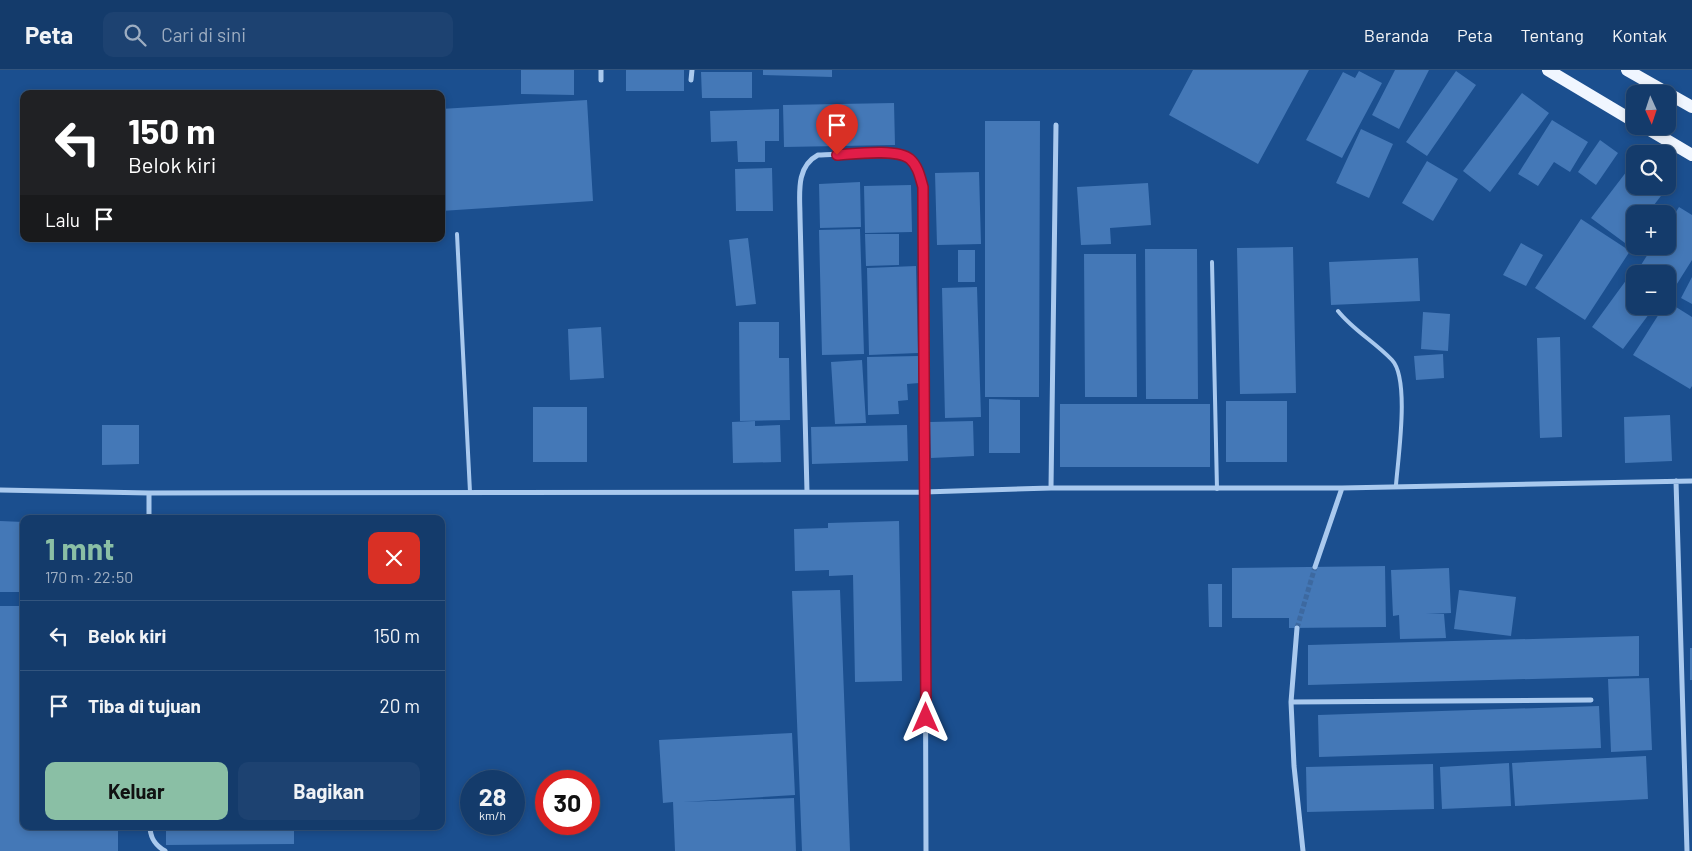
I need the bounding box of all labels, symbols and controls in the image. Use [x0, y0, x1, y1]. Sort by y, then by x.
search box [103, 12, 453, 57]
text: Peta [25, 20, 73, 49]
icon: search [121, 21, 149, 49]
text: Cari di sini [161, 23, 246, 46]
text: Beranda [1364, 24, 1429, 46]
text: Peta [1457, 24, 1493, 46]
text: Tentang [1521, 24, 1584, 46]
text: Kontak [1612, 24, 1667, 46]
north arrow [1626, 85, 1676, 135]
map controls [1626, 85, 1676, 315]
pin [816, 104, 858, 155]
text: 150 m [128, 109, 215, 151]
icon: left [45, 110, 110, 175]
icon: arrive [823, 111, 851, 139]
button: search [1626, 145, 1676, 195]
text: Belok kiri [128, 151, 216, 177]
icon: arrive [90, 205, 118, 233]
button: + [1626, 205, 1676, 255]
text: Lalu [45, 208, 80, 231]
button: − [1626, 265, 1676, 315]
text: 1 mnt [45, 530, 114, 566]
button: close [368, 532, 420, 584]
text: 170 m · 22:50 [45, 567, 133, 586]
icon: left [45, 622, 73, 650]
text: Belok kiri [88, 624, 166, 647]
text: 150 m [373, 624, 420, 647]
position arrow [899, 691, 951, 743]
icon: arrive [45, 692, 73, 720]
text: Tiba di tujuan [88, 694, 201, 717]
text: 20 m [380, 694, 420, 717]
button: Keluar [45, 762, 228, 820]
button: Bagikan [238, 762, 420, 820]
speed limit sign: 30 [535, 770, 600, 835]
text: 28 [479, 781, 506, 811]
text: km/h [479, 808, 506, 822]

